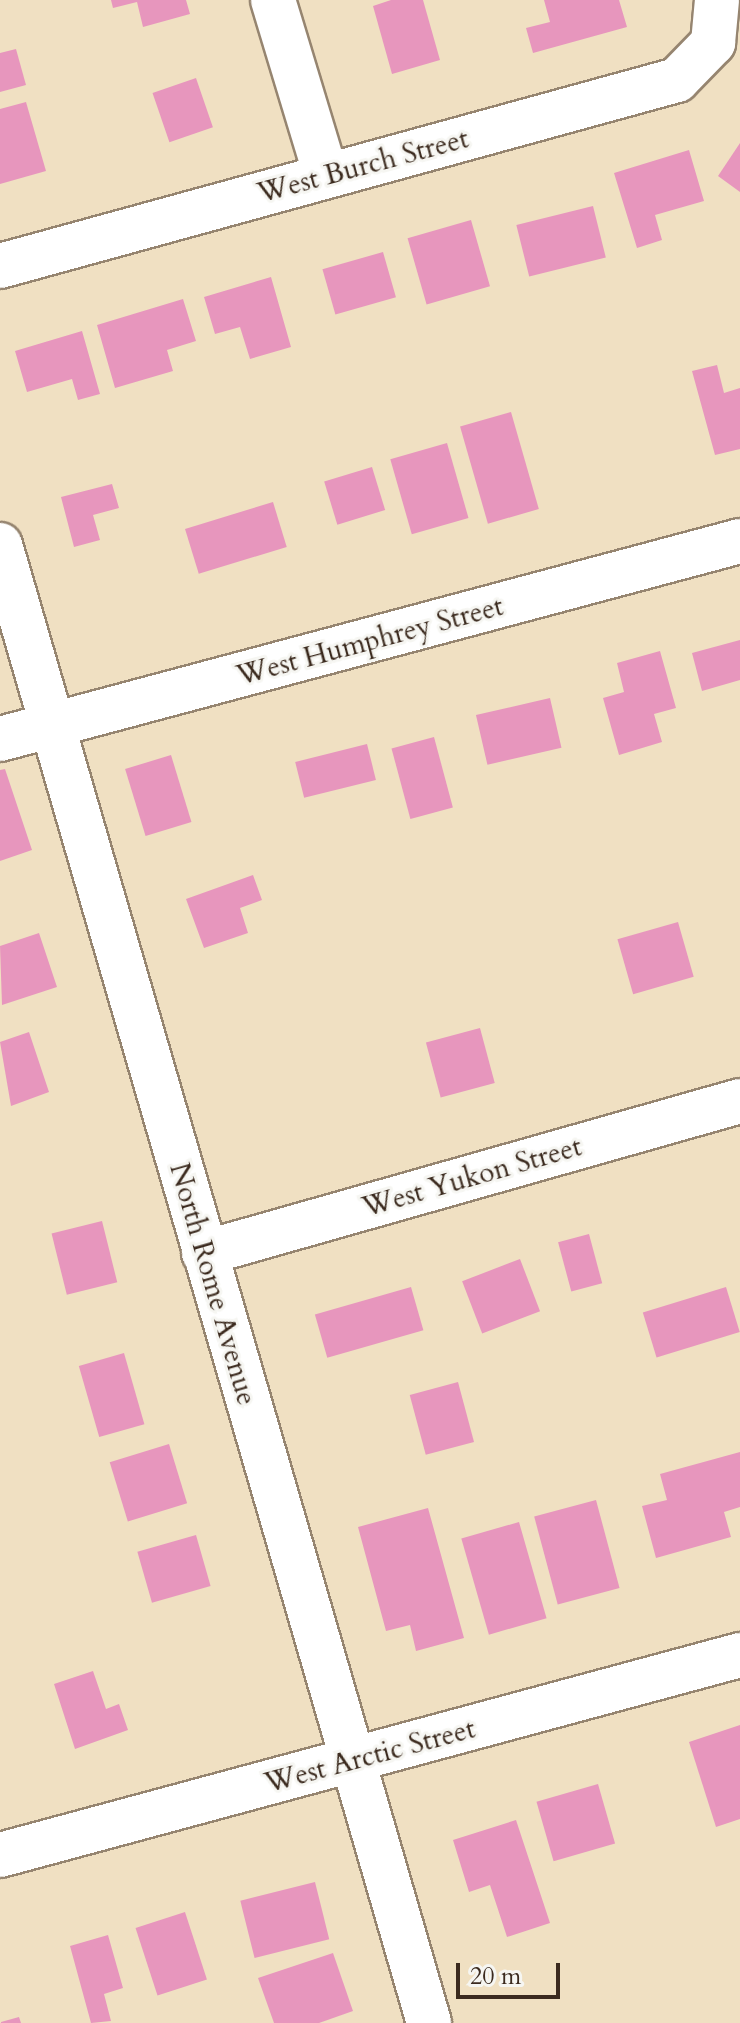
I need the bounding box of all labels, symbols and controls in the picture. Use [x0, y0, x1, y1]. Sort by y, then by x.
street label: West Burch Street [254, 122, 472, 210]
street label: West Humphrey Street [233, 589, 507, 693]
street label: West Yukon Street [358, 1130, 586, 1224]
street label: North Rome Avenue [162, 1159, 264, 1409]
street label: West Arctic Street [261, 1712, 479, 1800]
scale bar [460, 1947, 564, 1997]
text: 20 m [470, 1960, 521, 1993]

